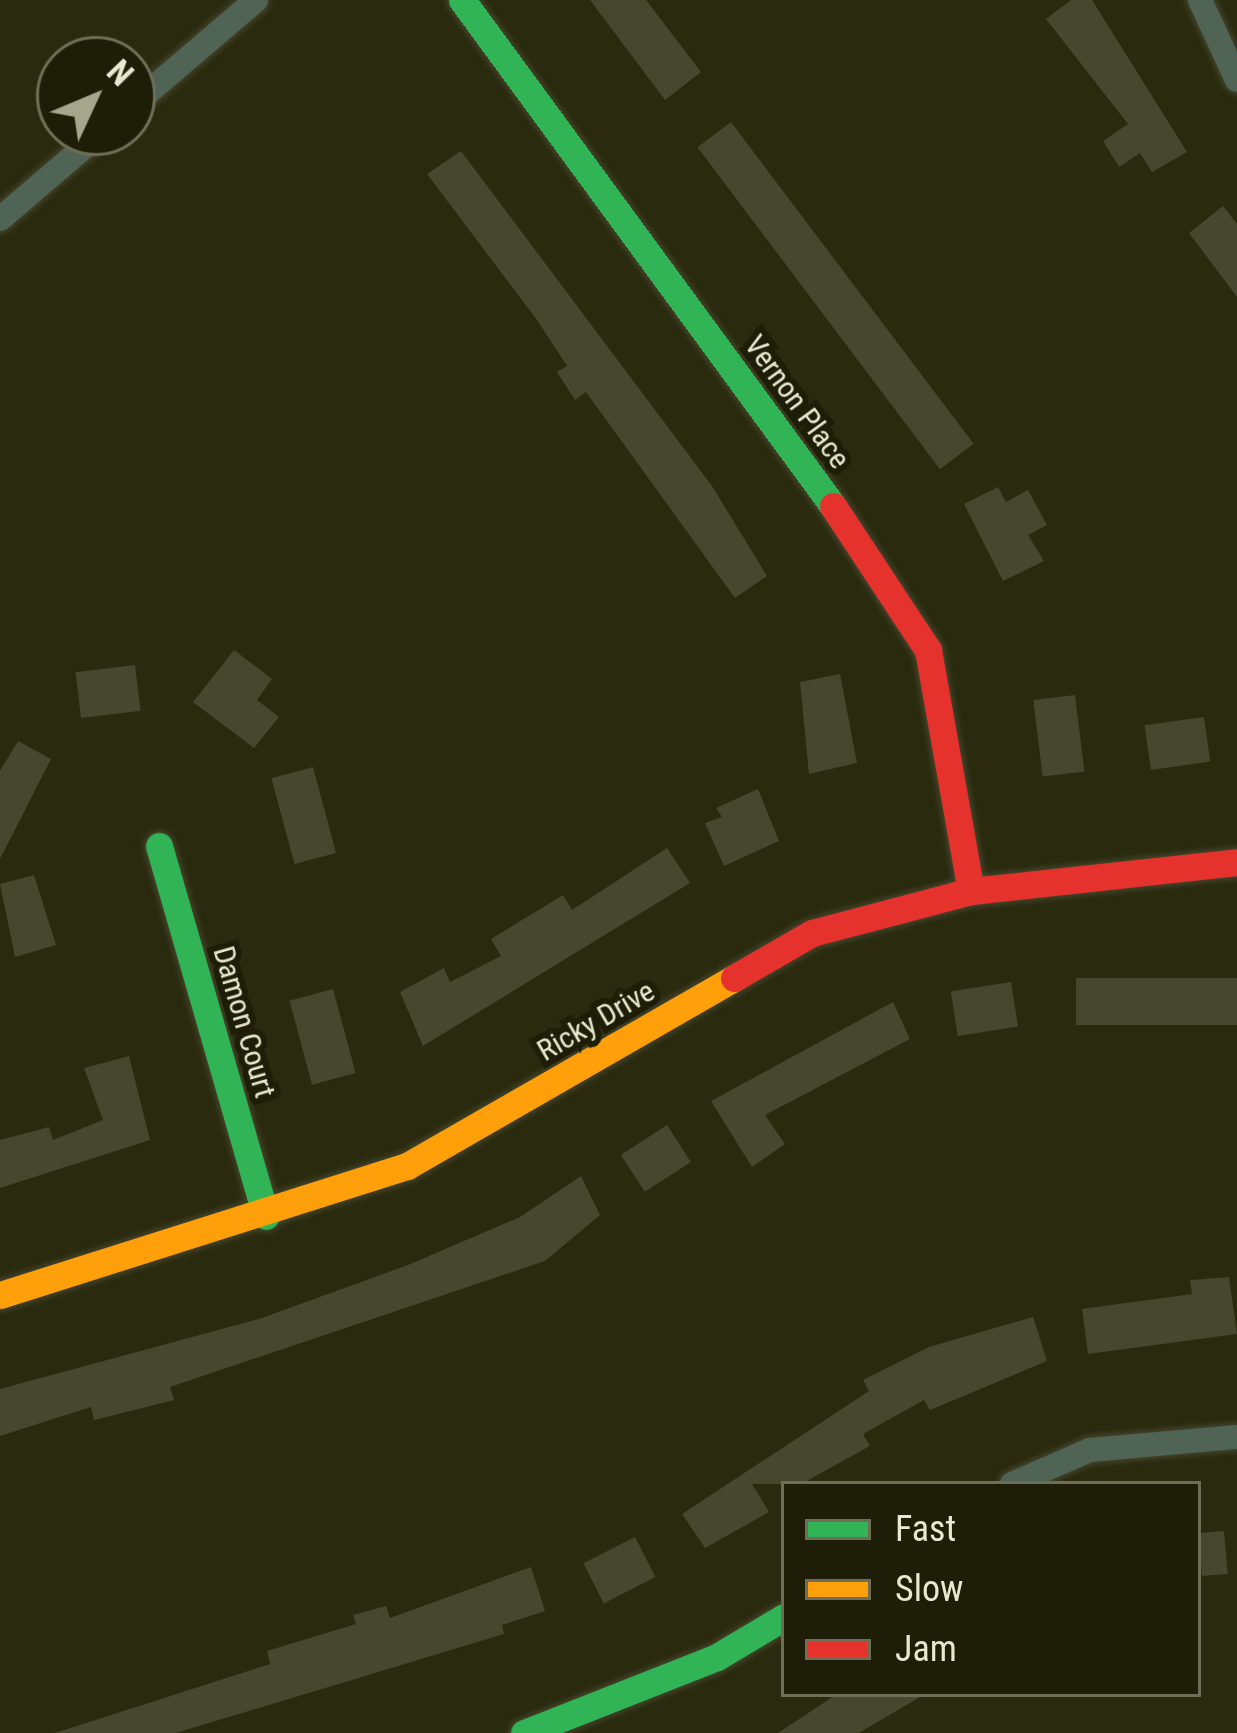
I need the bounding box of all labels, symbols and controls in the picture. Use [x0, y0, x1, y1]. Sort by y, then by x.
north arrow [36, 36, 156, 156]
text: N [99, 52, 141, 94]
street label: Vernon Place [737, 328, 857, 476]
street label: Damon Court [205, 942, 283, 1102]
street label: Ricky Drive [531, 973, 661, 1069]
legend [781, 1481, 1201, 1697]
text: Fast [895, 1508, 956, 1550]
text: Slow [895, 1568, 963, 1610]
text: Jam [895, 1628, 957, 1670]

